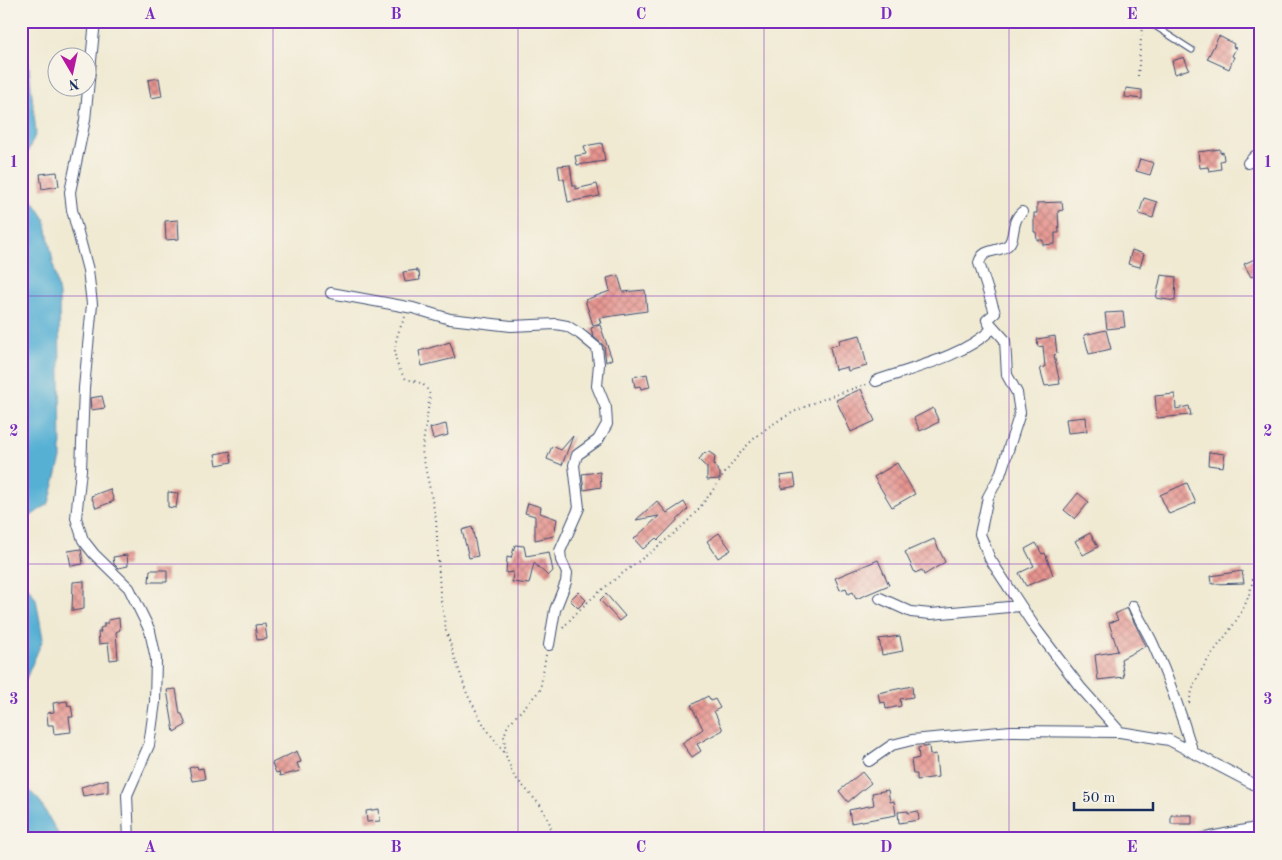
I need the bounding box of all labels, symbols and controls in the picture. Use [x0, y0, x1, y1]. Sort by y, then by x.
text: A [144, 7, 156, 23]
text: B [390, 7, 402, 23]
text: C [636, 7, 646, 23]
text: D [880, 7, 892, 23]
text: E [1126, 7, 1138, 23]
north arrow [48, 48, 98, 98]
text: N [67, 76, 80, 92]
text: 1 [9, 155, 19, 171]
text: 1 [1263, 155, 1273, 171]
text: 2 [9, 424, 19, 440]
text: 2 [1263, 424, 1273, 440]
text: 3 [9, 692, 19, 708]
text: 3 [1263, 692, 1273, 708]
scale bar [1074, 780, 1153, 812]
text: 50 m [1082, 791, 1116, 806]
text: A [144, 840, 156, 856]
text: B [390, 840, 402, 856]
text: C [636, 840, 646, 856]
text: D [880, 840, 892, 856]
text: E [1126, 840, 1138, 856]

